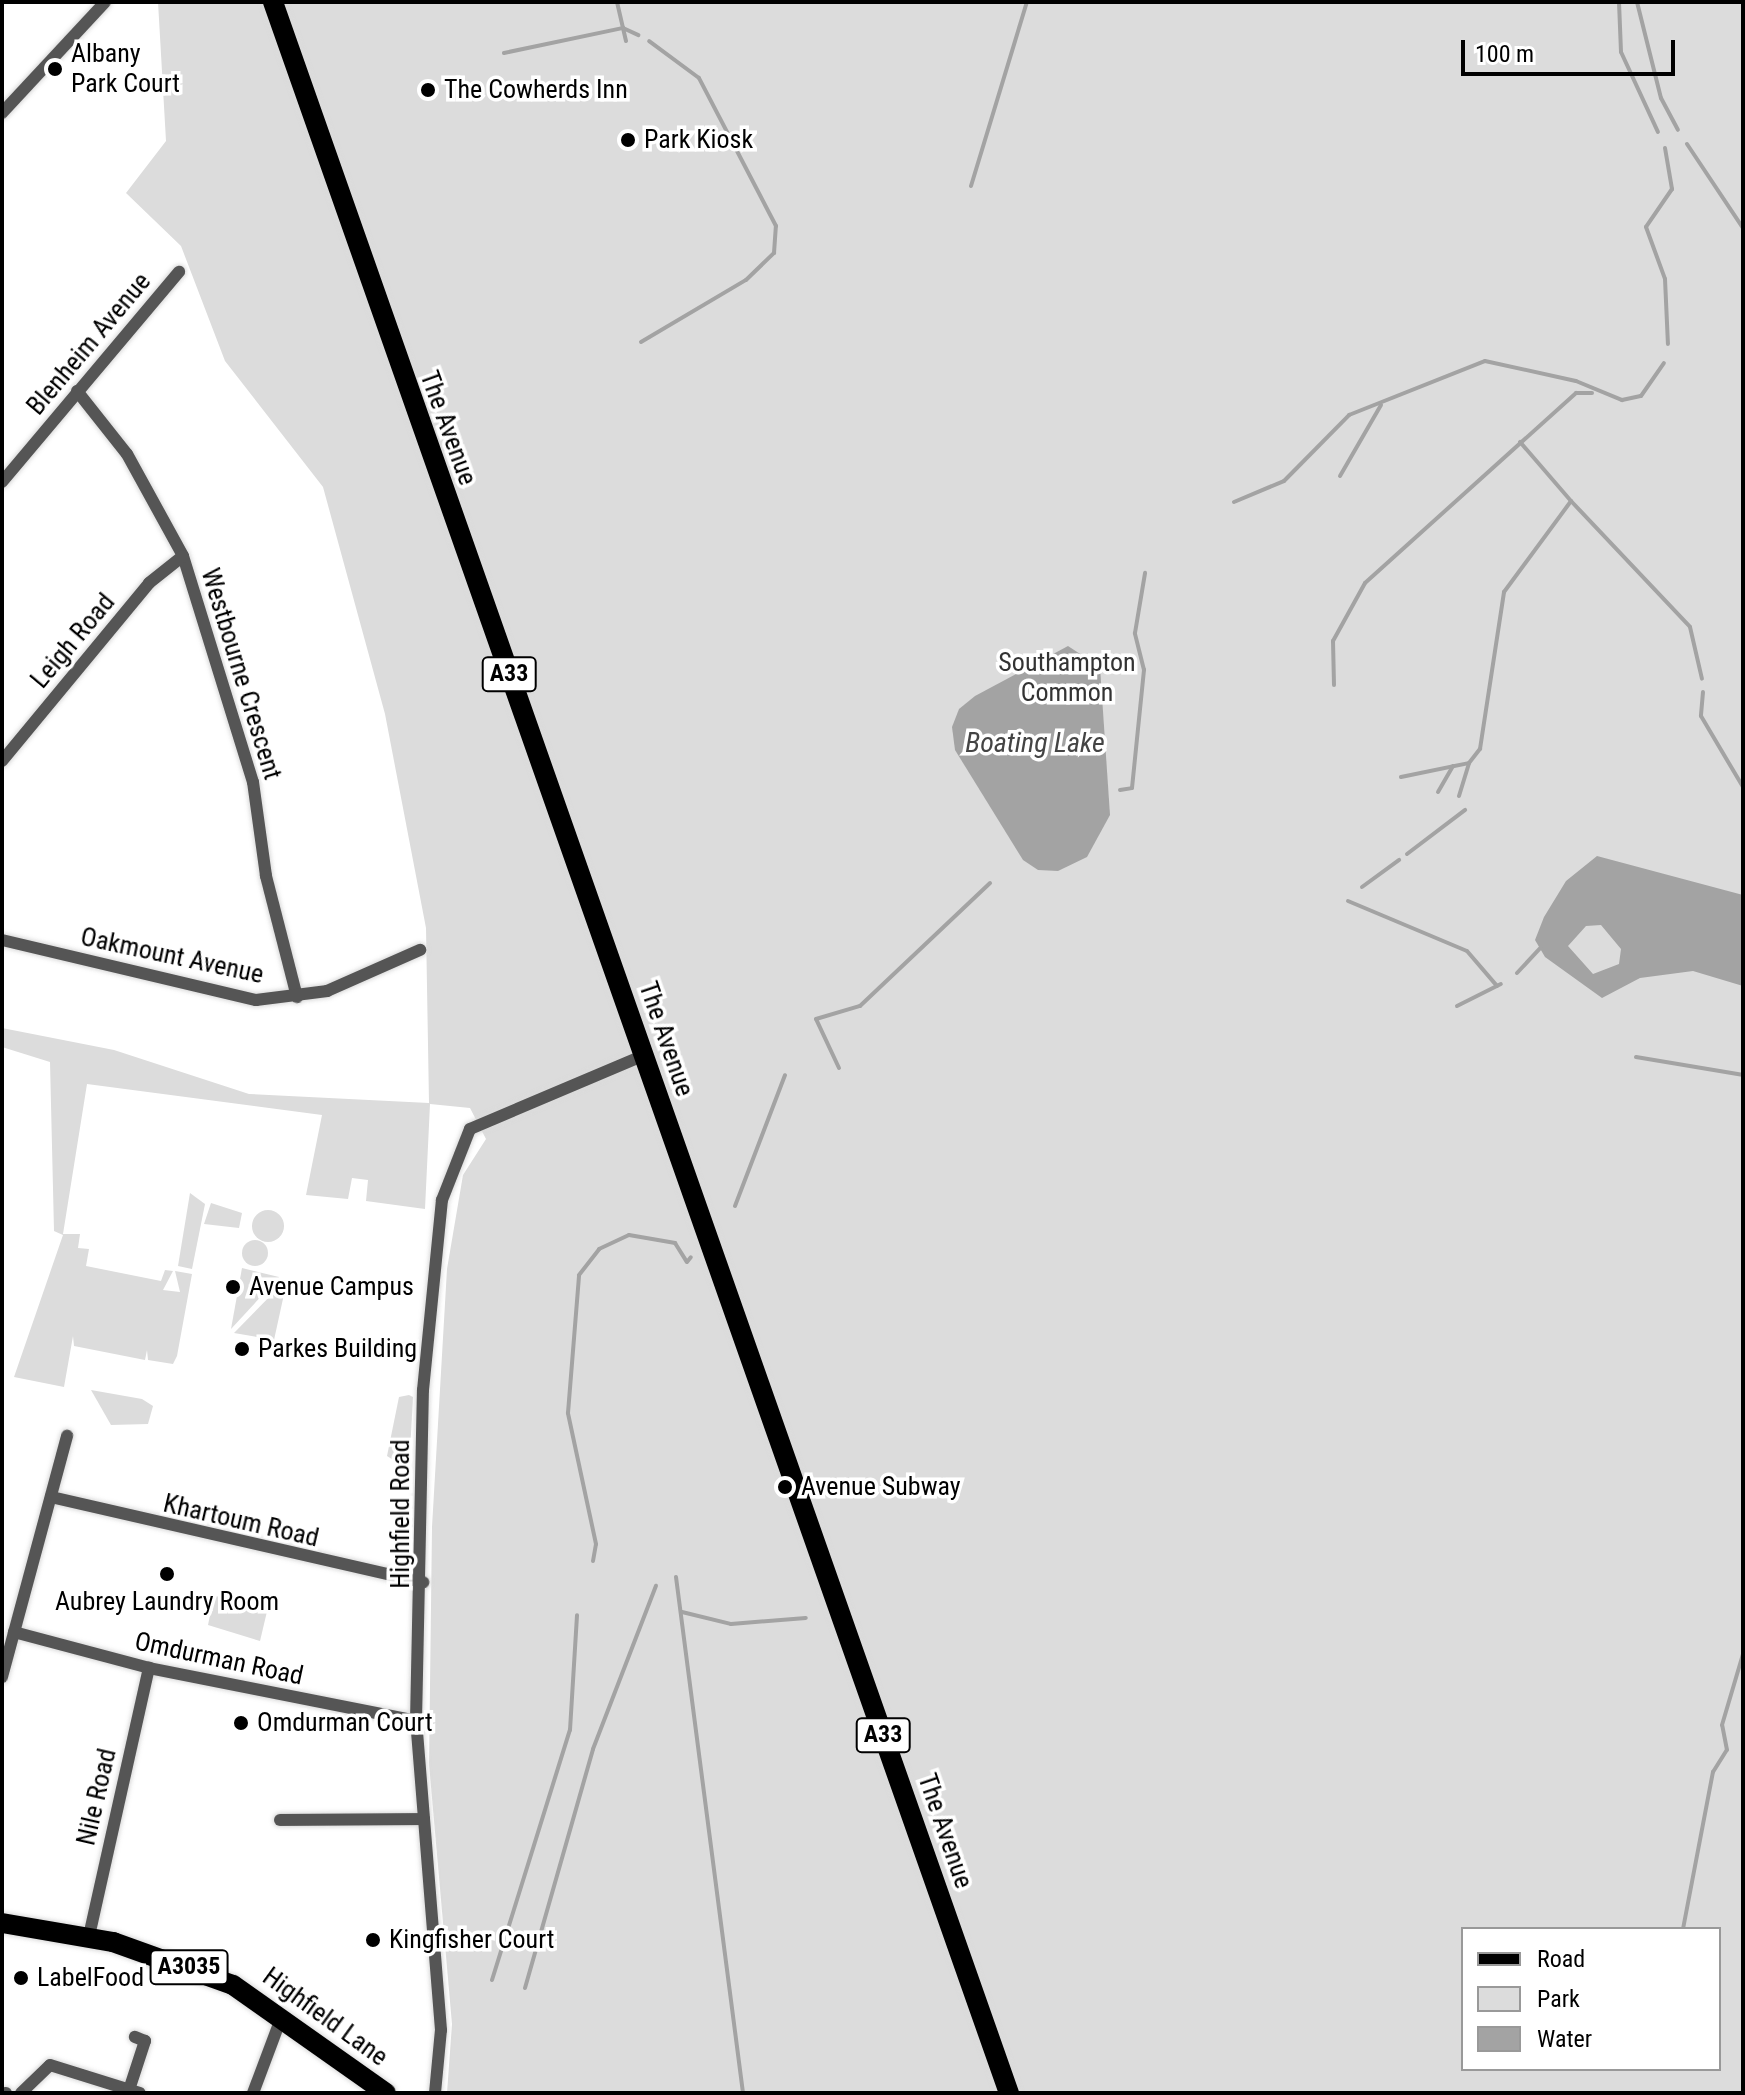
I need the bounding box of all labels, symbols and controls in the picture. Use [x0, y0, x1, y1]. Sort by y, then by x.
scale bar [1465, 24, 1679, 74]
place label: Albany Park Court [71, 38, 180, 100]
text: 100 m [1475, 40, 1534, 68]
marker: Albany Park Court [46, 60, 64, 78]
place label: The Cowherds Inn [444, 74, 628, 106]
marker: The Cowherds Inn [419, 81, 437, 99]
place label: Park Kiosk [644, 124, 753, 156]
marker: Park Kiosk [619, 131, 637, 149]
street label: Blenheim Avenue [20, 267, 158, 421]
street label: The Avenue [413, 367, 483, 489]
street label: Westbourne Crescent [194, 565, 288, 783]
street label: Leigh Road [24, 587, 122, 695]
park label: Southampton Common [998, 647, 1136, 708]
road number: A33 [481, 654, 537, 694]
water label: Boating Lake [965, 726, 1105, 760]
street label: Oakmount Avenue [78, 921, 266, 991]
street label: The Avenue [632, 978, 700, 1100]
place label: Avenue Campus [249, 1271, 414, 1303]
marker: Avenue Campus [224, 1278, 242, 1296]
place label: Parkes Building [258, 1333, 417, 1365]
marker: Parkes Building [233, 1340, 251, 1358]
street label: Highfield Road [385, 1439, 417, 1589]
place label: Avenue Subway [801, 1471, 961, 1503]
marker: Avenue Subway [776, 1478, 794, 1496]
street label: Khartoum Road [160, 1488, 322, 1554]
marker: Aubrey Laundry Room [158, 1565, 176, 1583]
place label: Aubrey Laundry Room [55, 1586, 279, 1618]
street label: Omdurman Road [132, 1626, 306, 1692]
place label: Omdurman Court [257, 1707, 433, 1739]
marker: Omdurman Court [232, 1714, 250, 1732]
road number: A33 [855, 1715, 911, 1755]
street label: Nile Road [71, 1746, 123, 1848]
street label: The Avenue [911, 1770, 979, 1892]
place label: Kingfisher Court [389, 1924, 554, 1956]
legend [1461, 1927, 1721, 2071]
marker: Kingfisher Court [364, 1931, 382, 1949]
text: Road [1537, 1945, 1585, 1973]
road number: A3035 [149, 1947, 229, 1987]
street label: Highfield Lane [256, 1961, 394, 2073]
place label: LabelFood [37, 1962, 144, 1994]
marker: LabelFood [12, 1969, 30, 1987]
text: Park [1537, 1985, 1580, 2013]
text: Water [1537, 2025, 1592, 2053]

